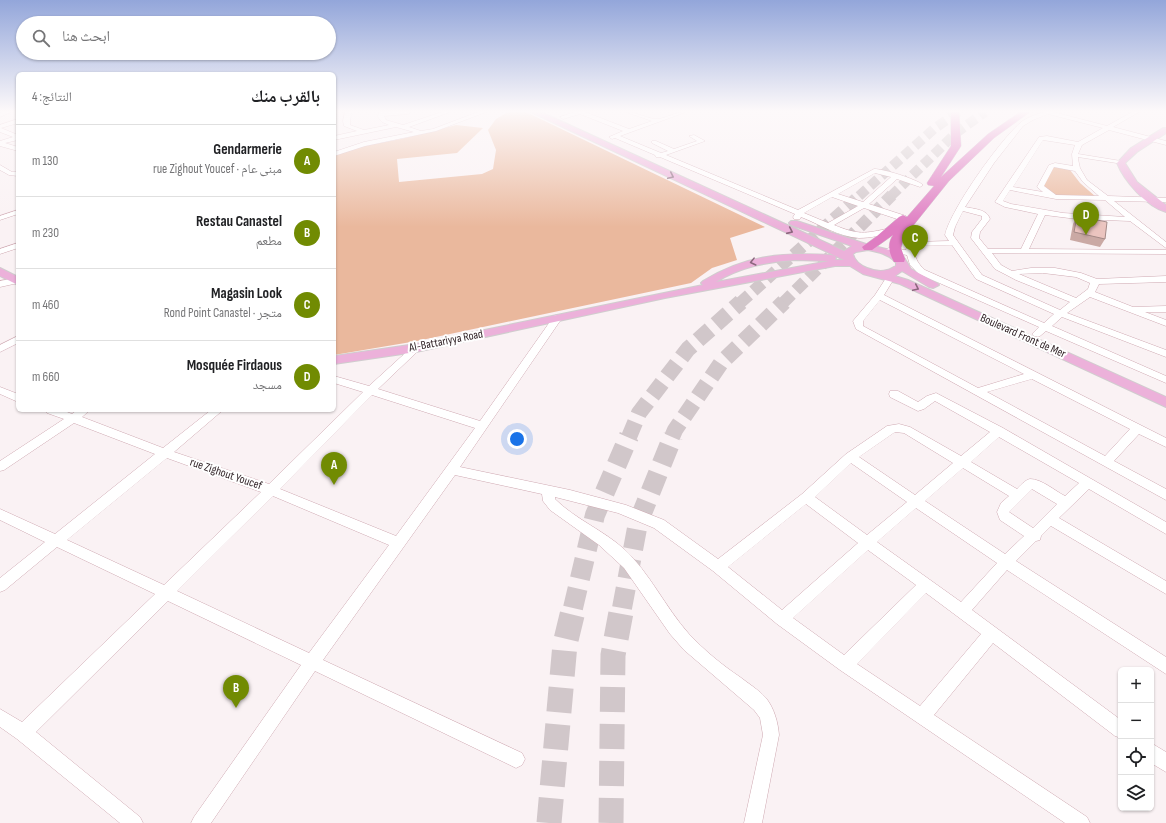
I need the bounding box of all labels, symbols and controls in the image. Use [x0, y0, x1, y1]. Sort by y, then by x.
search box [16, 16, 336, 60]
icon: search [30, 27, 52, 49]
text: ابحث هنا [62, 27, 110, 46]
text: بالقرب منك [251, 87, 320, 107]
text: النتائج: 4 [32, 89, 72, 105]
text: Gendarmerie [213, 140, 282, 159]
text: 130 m [32, 153, 58, 169]
text: A [304, 153, 310, 169]
text: مبنى عام · rue Zighout Youcef [153, 161, 282, 177]
one-way arrow [667, 171, 675, 179]
pin: D [1073, 202, 1099, 235]
text: Restau Canastel [196, 212, 282, 231]
text: 230 m [32, 225, 59, 241]
text: B [304, 225, 310, 241]
pin: C [902, 225, 928, 258]
one-way arrow [785, 226, 793, 234]
text: مطعم [256, 233, 282, 249]
one-way arrow [750, 258, 756, 266]
one-way arrow [912, 283, 919, 291]
text: Magasin Look [211, 284, 282, 303]
text: 460 m [32, 297, 59, 313]
text: C [304, 297, 310, 313]
text: متجر · Rond Point Canastel [164, 305, 282, 321]
street label: Boulevard Front de Mer [978, 310, 1069, 362]
street label: Al-Battariyya Road [407, 326, 484, 356]
text: Mosquée Firdaous [187, 356, 282, 375]
text: 660 m [32, 369, 60, 385]
text: D [304, 369, 310, 385]
text: مسجد [253, 377, 282, 393]
your location [507, 429, 527, 449]
pin: A [321, 452, 347, 485]
street label: rue Zighout Youcef [188, 455, 265, 494]
map controls [1118, 667, 1154, 811]
button: + [1118, 667, 1154, 703]
pin: B [223, 675, 249, 708]
button: − [1118, 703, 1154, 739]
button: locate [1118, 739, 1154, 775]
button: layers [1118, 775, 1154, 811]

